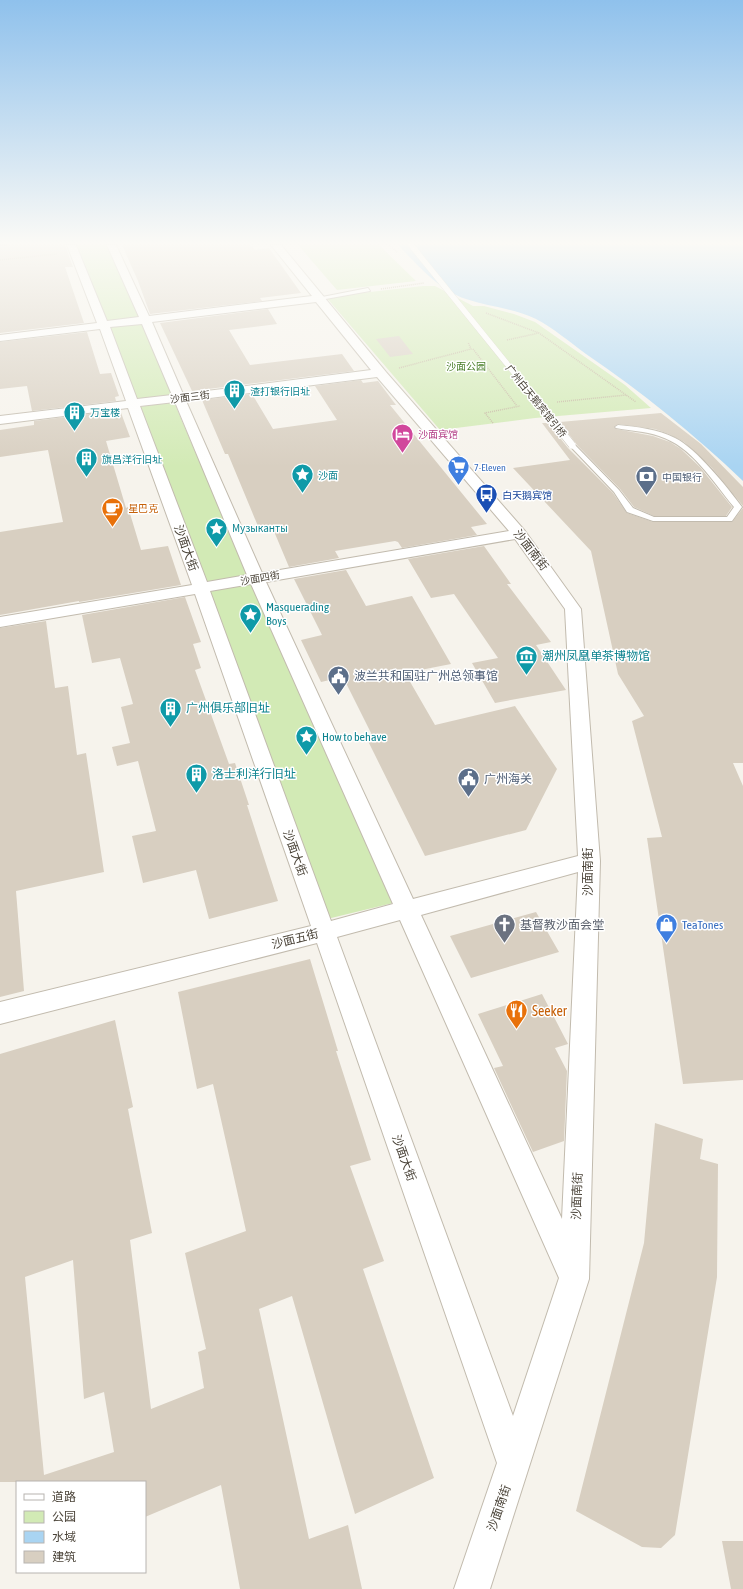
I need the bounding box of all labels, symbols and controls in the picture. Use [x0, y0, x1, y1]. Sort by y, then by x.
park label: 沙面公园 [446, 361, 486, 372]
street label: 广州白天鹅宾馆引桥 [503, 363, 569, 439]
building icon: 渣打银行旧址 [222, 378, 248, 411]
place label: 渣打银行旧址 [250, 386, 310, 397]
street label: 沙面三街 [169, 389, 211, 405]
building icon: 万宝楼 [62, 399, 88, 432]
place label: 万宝楼 [90, 407, 120, 418]
hotel icon: 沙面宾馆 [390, 421, 416, 454]
place label: 沙面宾馆 [418, 429, 458, 440]
building icon: 旗昌洋行旧址 [73, 446, 99, 479]
place label: 旗昌洋行旧址 [102, 454, 162, 465]
supermarket icon: 7-Eleven [445, 454, 471, 487]
place icon: 沙面 [289, 462, 315, 495]
place label: 7-Eleven [474, 462, 506, 473]
bank icon: 中国银行 [633, 464, 659, 497]
place label: 沙面 [318, 470, 338, 481]
place label: 中国银行 [662, 472, 702, 483]
bus stop icon: 白天鹅宾馆 [474, 482, 500, 515]
place label: 白天鹅宾馆 [502, 490, 552, 501]
cafe icon: 星巴克 [100, 495, 126, 528]
place label: 星巴克 [128, 503, 158, 514]
place icon: Музыканты [204, 515, 230, 548]
street label: 沙面大街 [171, 523, 201, 573]
place label: Музыканты [232, 523, 288, 534]
street label: 沙面南街 [511, 527, 551, 573]
street label: 沙面四街 [239, 569, 281, 587]
place label: Masquerading Boys [266, 600, 330, 628]
place icon: Masquerading Boys [237, 601, 263, 634]
museum icon: 潮州凤凰单茶博物馆 [513, 643, 539, 676]
place label: 潮州凤凰单茶博物馆 [542, 649, 650, 663]
public building icon: 波兰共和国驻广州总领事馆 [325, 663, 351, 696]
place label: 波兰共和国驻广州总领事馆 [354, 669, 498, 683]
building icon: 广州俱乐部旧址 [158, 695, 184, 728]
place label: 广州俱乐部旧址 [186, 701, 270, 715]
place icon: How to behave [293, 724, 319, 757]
place label: How to behave [322, 730, 387, 744]
building icon: 洛士利洋行旧址 [183, 761, 209, 794]
public building icon: 广州海关 [456, 766, 482, 799]
place label: 洛士利洋行旧址 [212, 767, 296, 781]
place label: 广州海关 [484, 772, 532, 786]
street label: 沙面大街 [280, 828, 310, 878]
street label: 沙面南街 [581, 848, 595, 896]
church icon: 基督教沙面会堂 [492, 912, 518, 945]
shop icon: TeaTones [654, 912, 680, 945]
place label: 基督教沙面会堂 [520, 918, 604, 932]
place label: TeaTones [682, 918, 723, 932]
street label: 沙面五街 [270, 926, 320, 952]
restaurant icon: Seeker [503, 998, 529, 1031]
place label: Seeker [532, 1003, 568, 1019]
street label: 沙面大街 [389, 1133, 419, 1183]
street label: 沙面南街 [569, 1172, 585, 1220]
legend [16, 1481, 146, 1573]
street label: 沙面南街 [485, 1483, 513, 1533]
text: 道路 [52, 1490, 76, 1504]
text: 公园 [52, 1510, 76, 1524]
text: 水域 [52, 1530, 76, 1544]
text: 建筑 [52, 1550, 76, 1564]

